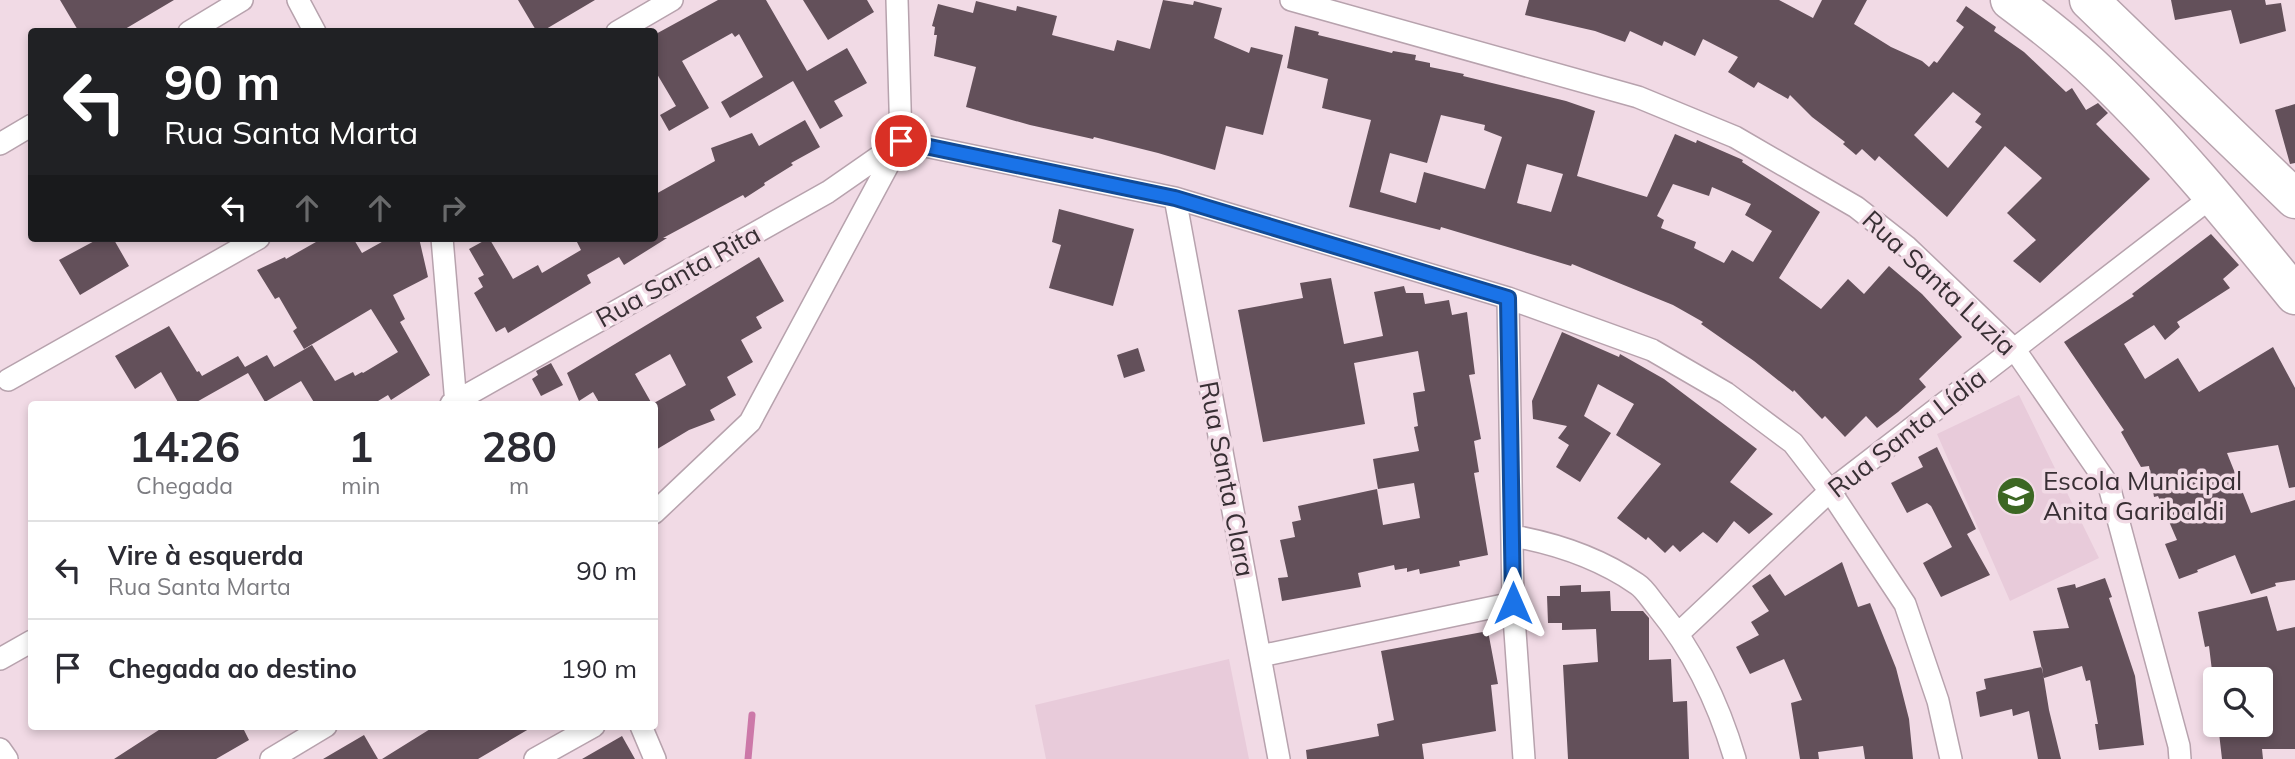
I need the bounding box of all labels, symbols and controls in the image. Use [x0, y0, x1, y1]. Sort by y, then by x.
text: 90 m [164, 51, 280, 112]
icon: left [49, 56, 140, 147]
pin [871, 111, 931, 171]
text: Rua Santa Marta [164, 112, 418, 152]
icon: arrive [882, 122, 920, 160]
icon: left [215, 189, 253, 227]
icon: ahead [288, 189, 326, 227]
icon: ahead [361, 189, 399, 227]
icon: right [434, 189, 472, 227]
street label: Rua Santa Luzia [1856, 203, 2023, 362]
street label: Rua Santa Rita [590, 217, 766, 334]
street label: Rua Santa Lídia [1821, 361, 1992, 505]
street label: Rua Santa Clara [1192, 378, 1263, 579]
text: 14:26 [129, 420, 240, 473]
text: 1 [348, 420, 373, 473]
text: 280 [481, 420, 557, 473]
place label: Escola Municipal Anita Garibaldi [2043, 464, 2242, 527]
text: Chegada [136, 471, 233, 500]
text: min [341, 471, 380, 500]
text: m [509, 471, 529, 500]
school or university icon: Escola Municipal Anita Garibaldi [1995, 475, 2037, 517]
text: Vire à esquerda [108, 539, 304, 572]
icon: left [49, 551, 87, 589]
text: 90 m [576, 554, 637, 587]
position arrow [1476, 566, 1550, 640]
text: Rua Santa Marta [108, 572, 291, 601]
icon: arrive [49, 649, 87, 687]
text: Chegada ao destino [108, 652, 357, 685]
text: 190 m [561, 652, 637, 685]
map controls [2203, 667, 2273, 737]
button: search [2203, 667, 2273, 737]

